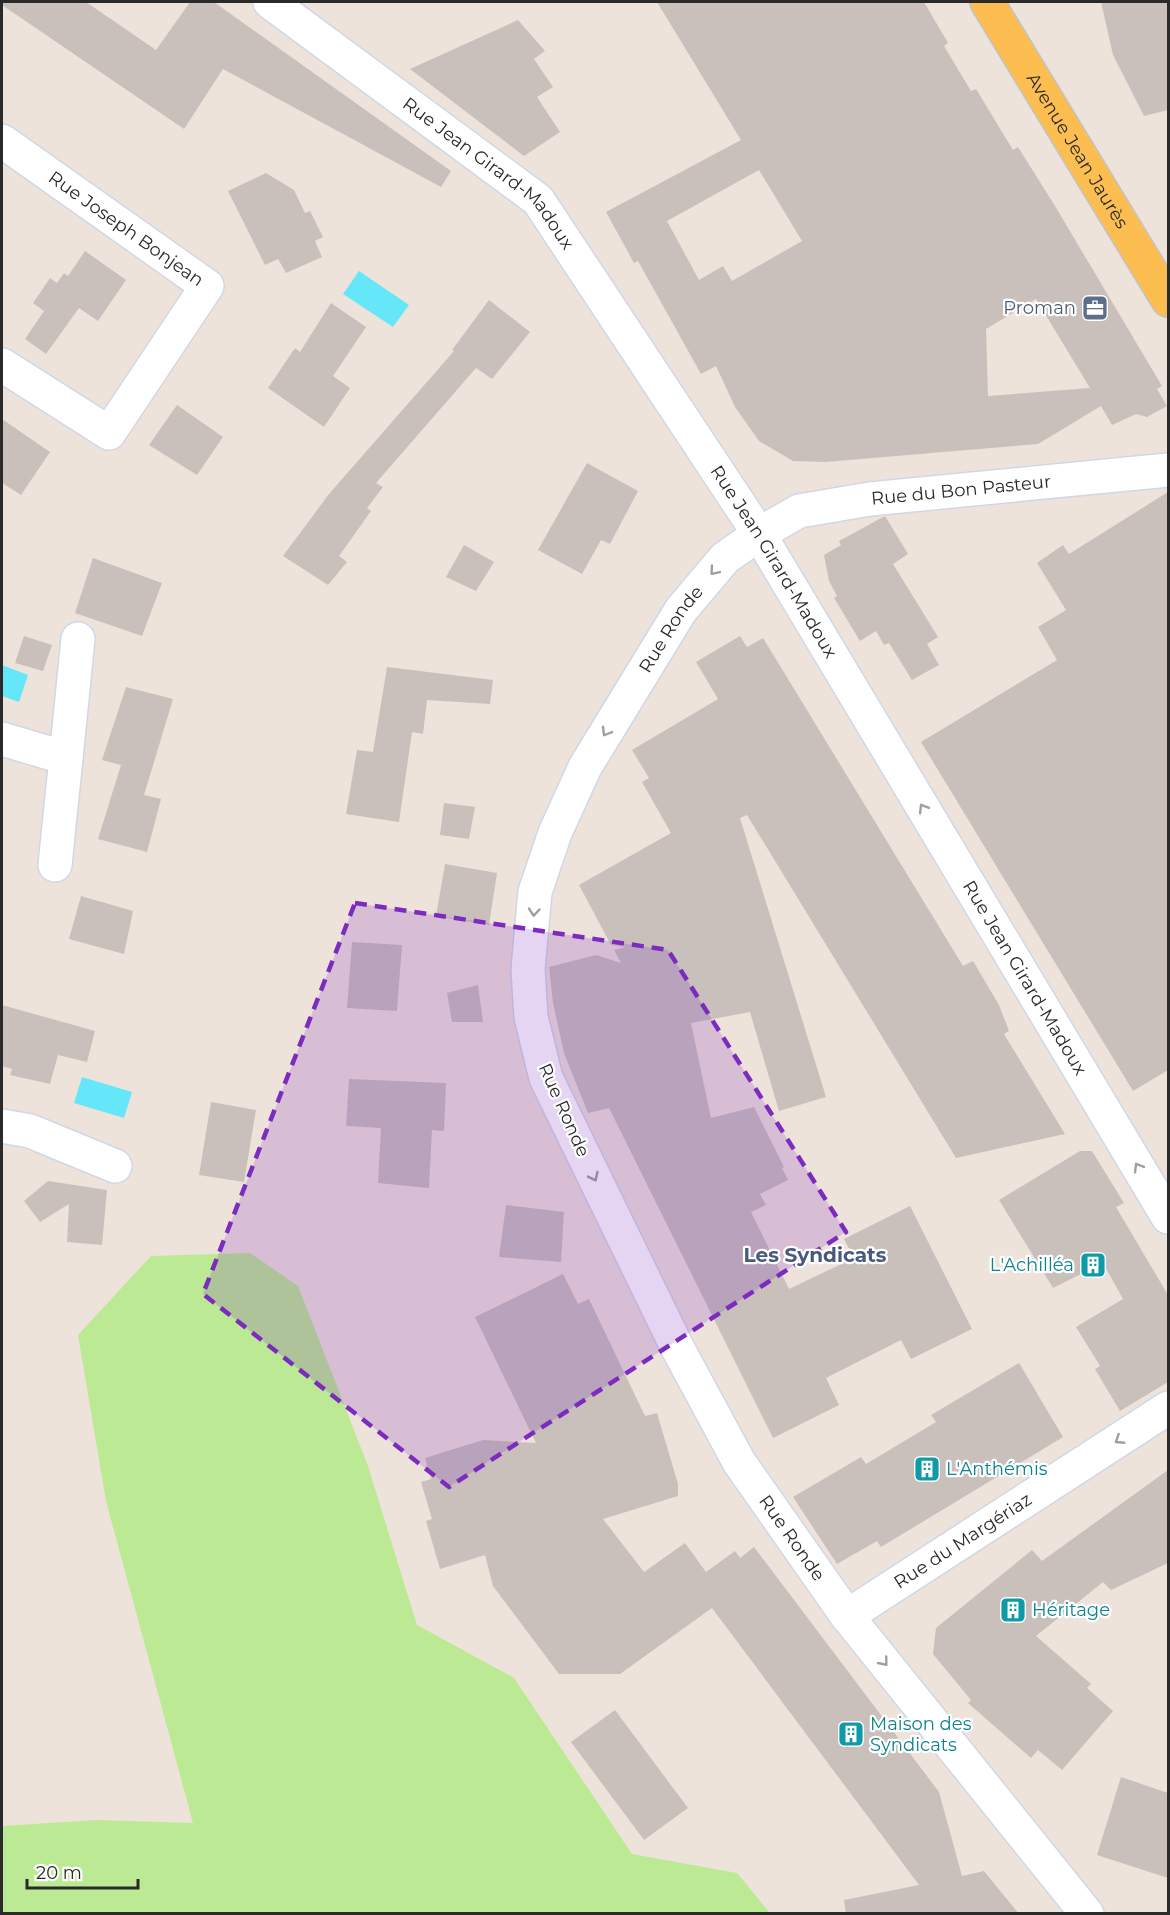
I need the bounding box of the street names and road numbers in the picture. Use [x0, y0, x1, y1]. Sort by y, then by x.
street label: Avenue Jean Jaurès [1022, 69, 1133, 233]
street label: Rue Jean Girard-Madoux [398, 93, 579, 254]
street label: Rue Joseph Bonjean [44, 166, 208, 291]
street label: Rue Jean Girard-Madoux [706, 461, 842, 662]
street label: Rue du Bon Pasteur [870, 470, 1052, 510]
street label: Rue Ronde [634, 581, 708, 677]
street label: Rue Jean Girard-Madoux [958, 877, 1092, 1079]
street label: Rue Ronde [534, 1060, 594, 1160]
street label: Rue du Margériaz [890, 1488, 1036, 1594]
street label: Rue Ronde [754, 1491, 830, 1585]

